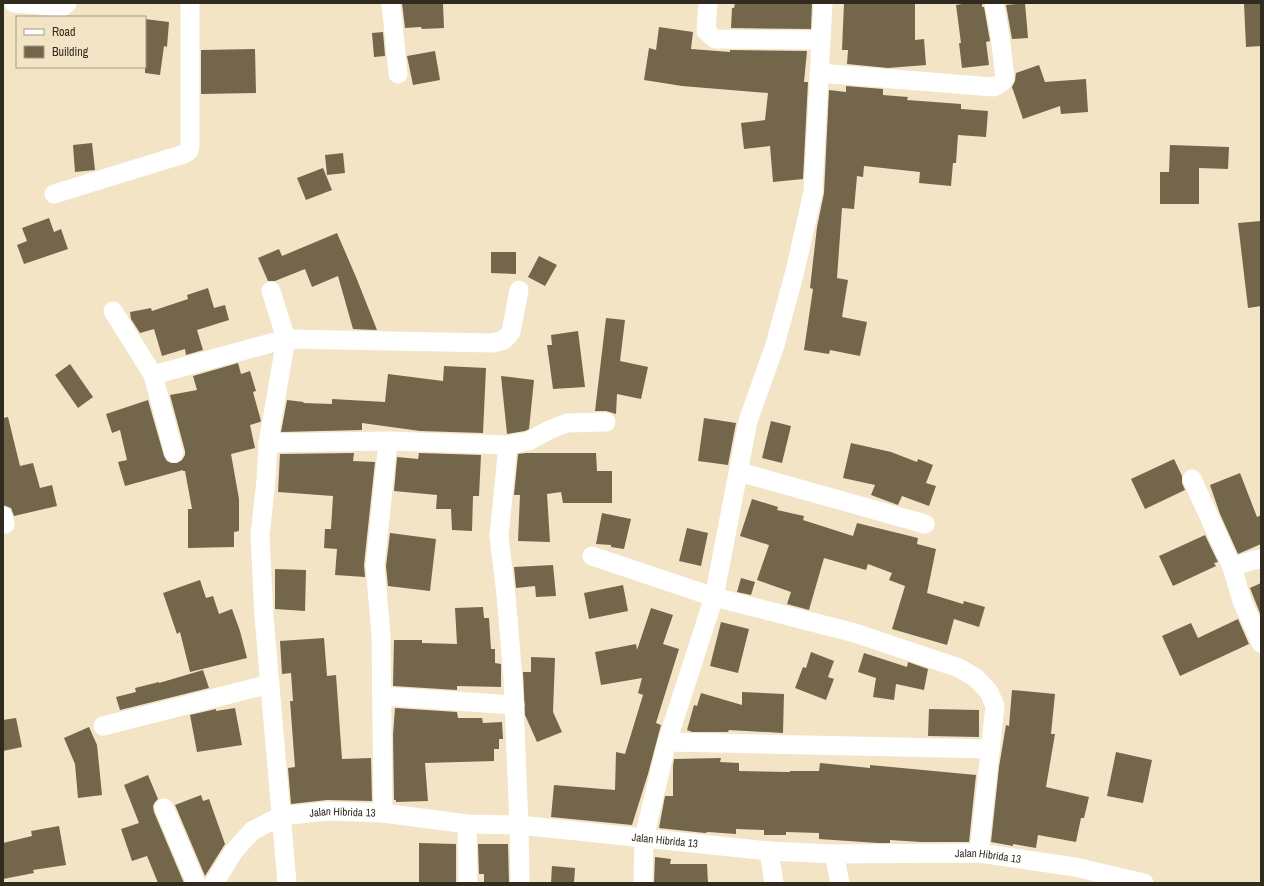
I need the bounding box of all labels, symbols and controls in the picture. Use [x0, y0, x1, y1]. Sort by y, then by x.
legend [16, 16, 146, 68]
text: Road [52, 24, 76, 40]
text: Building [52, 44, 89, 60]
street label: Jalan Hibrida 13 [309, 804, 376, 820]
street label: Jalan Hibrida 13 [631, 830, 699, 851]
street label: Jalan Hibrida 13 [955, 846, 1022, 866]

